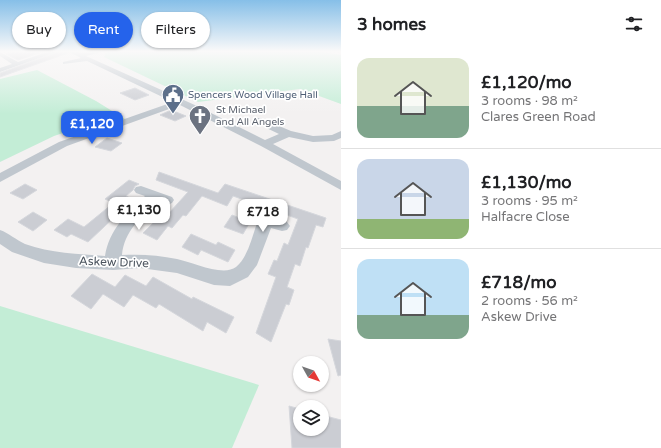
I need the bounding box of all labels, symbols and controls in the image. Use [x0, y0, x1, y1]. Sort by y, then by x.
chip: Buy [12, 12, 66, 48]
chip: Rent [74, 12, 133, 48]
chip: Filters [141, 12, 210, 48]
icon: filters [623, 13, 645, 35]
text: 3 homes [357, 14, 426, 35]
text: £1,120/mo [481, 72, 572, 93]
icon: home [389, 74, 437, 122]
public building icon: Spencers Wood Village Hall [160, 82, 186, 115]
place label: Spencers Wood Village Hall [188, 89, 318, 101]
text: 3 rooms · 98 m² [481, 93, 578, 109]
church icon: St Michael and All Angels [187, 103, 213, 136]
place label: St Michael and All Angels [216, 104, 285, 128]
text: Clares Green Road [481, 109, 596, 125]
pin: £1,120 [59, 111, 125, 145]
text: £1,120 [70, 116, 114, 132]
text: £1,130/mo [481, 172, 572, 193]
icon: home [389, 175, 437, 223]
text: 3 rooms · 95 m² [481, 193, 578, 209]
pin: £1,130 [106, 197, 172, 231]
pin: £718 [239, 199, 287, 233]
text: £1,130 [117, 202, 161, 218]
text: £718 [247, 204, 279, 220]
text: Halfacre Close [481, 209, 570, 225]
street label: Askew Drive [79, 254, 149, 270]
text: £718/mo [481, 272, 557, 293]
icon: home [389, 275, 437, 323]
text: 2 rooms · 56 m² [481, 293, 578, 309]
text: Askew Drive [481, 309, 557, 325]
north arrow [293, 356, 329, 392]
map controls [293, 356, 329, 436]
button: layers [293, 400, 329, 436]

